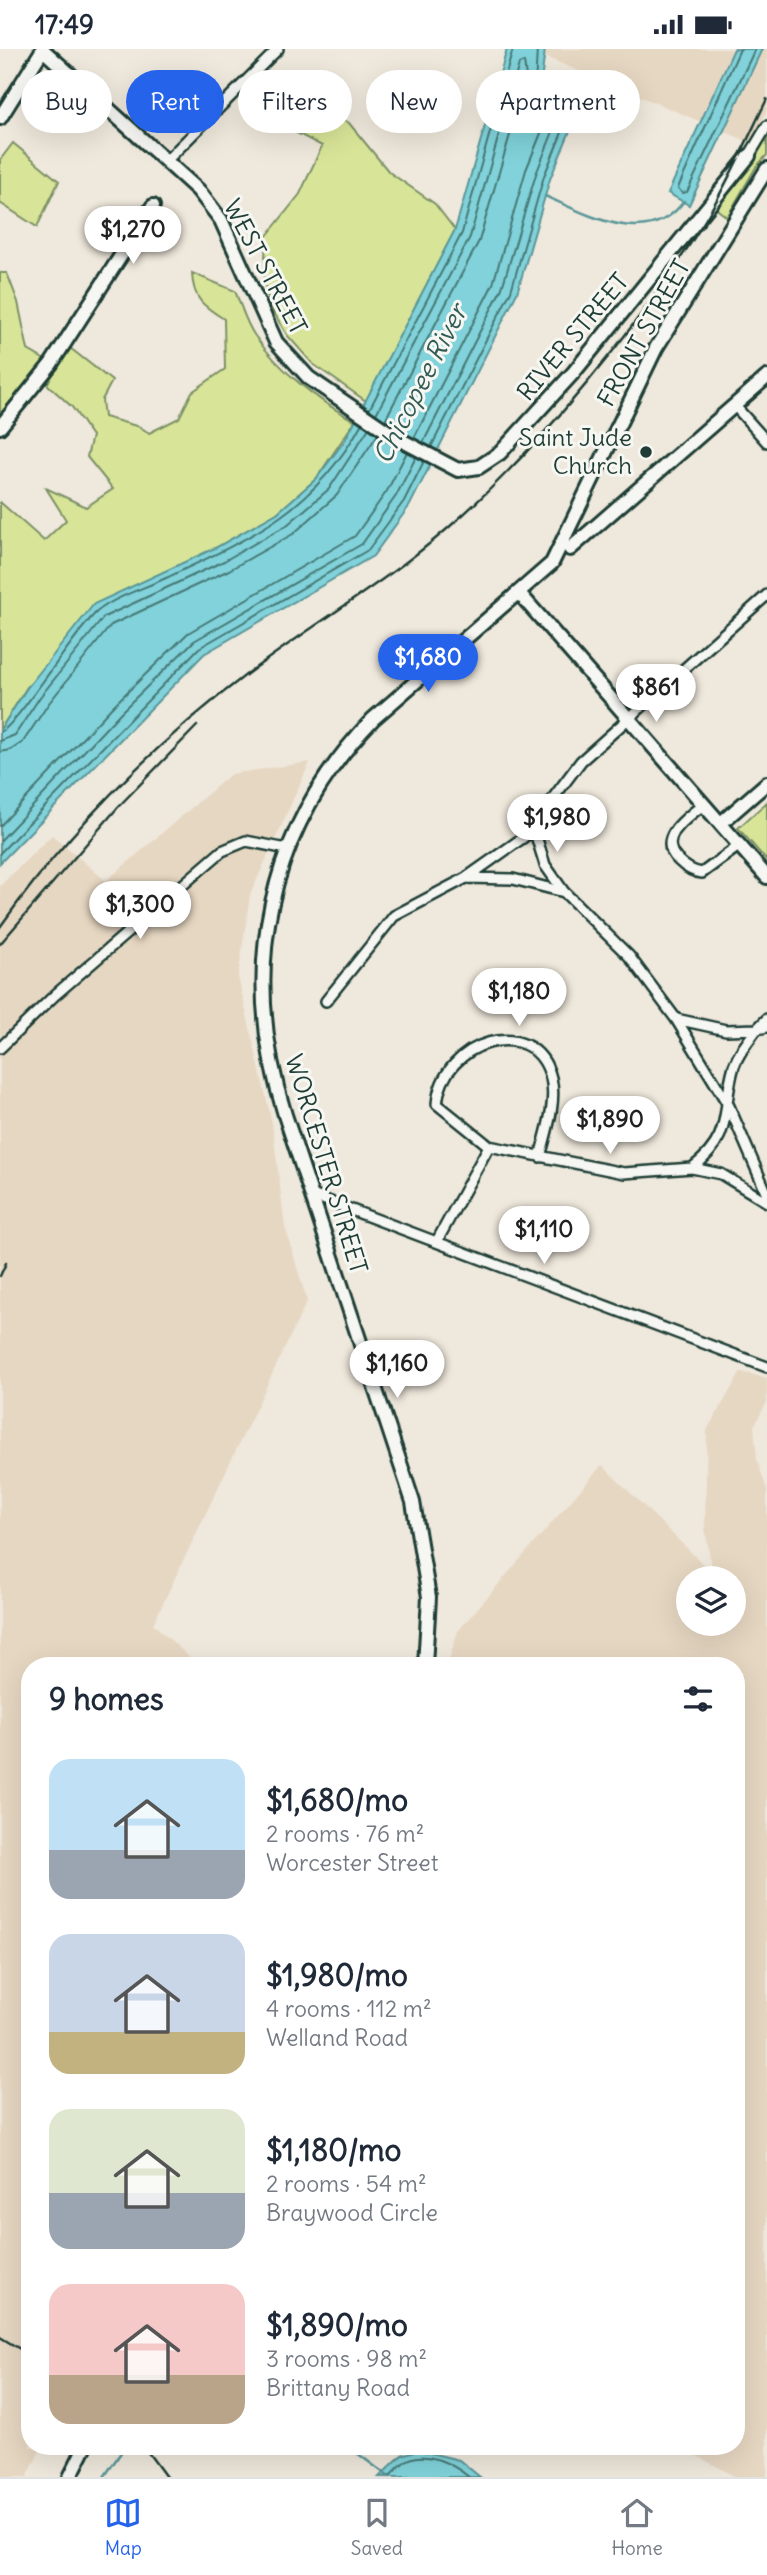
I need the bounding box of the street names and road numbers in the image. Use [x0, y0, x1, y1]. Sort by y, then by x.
street label: WEST STREET [218, 194, 314, 339]
street label: FRONT STREET [590, 254, 696, 411]
street label: RIVER STREET [510, 266, 634, 406]
street label: WORCESTER STREET [279, 1050, 375, 1277]

